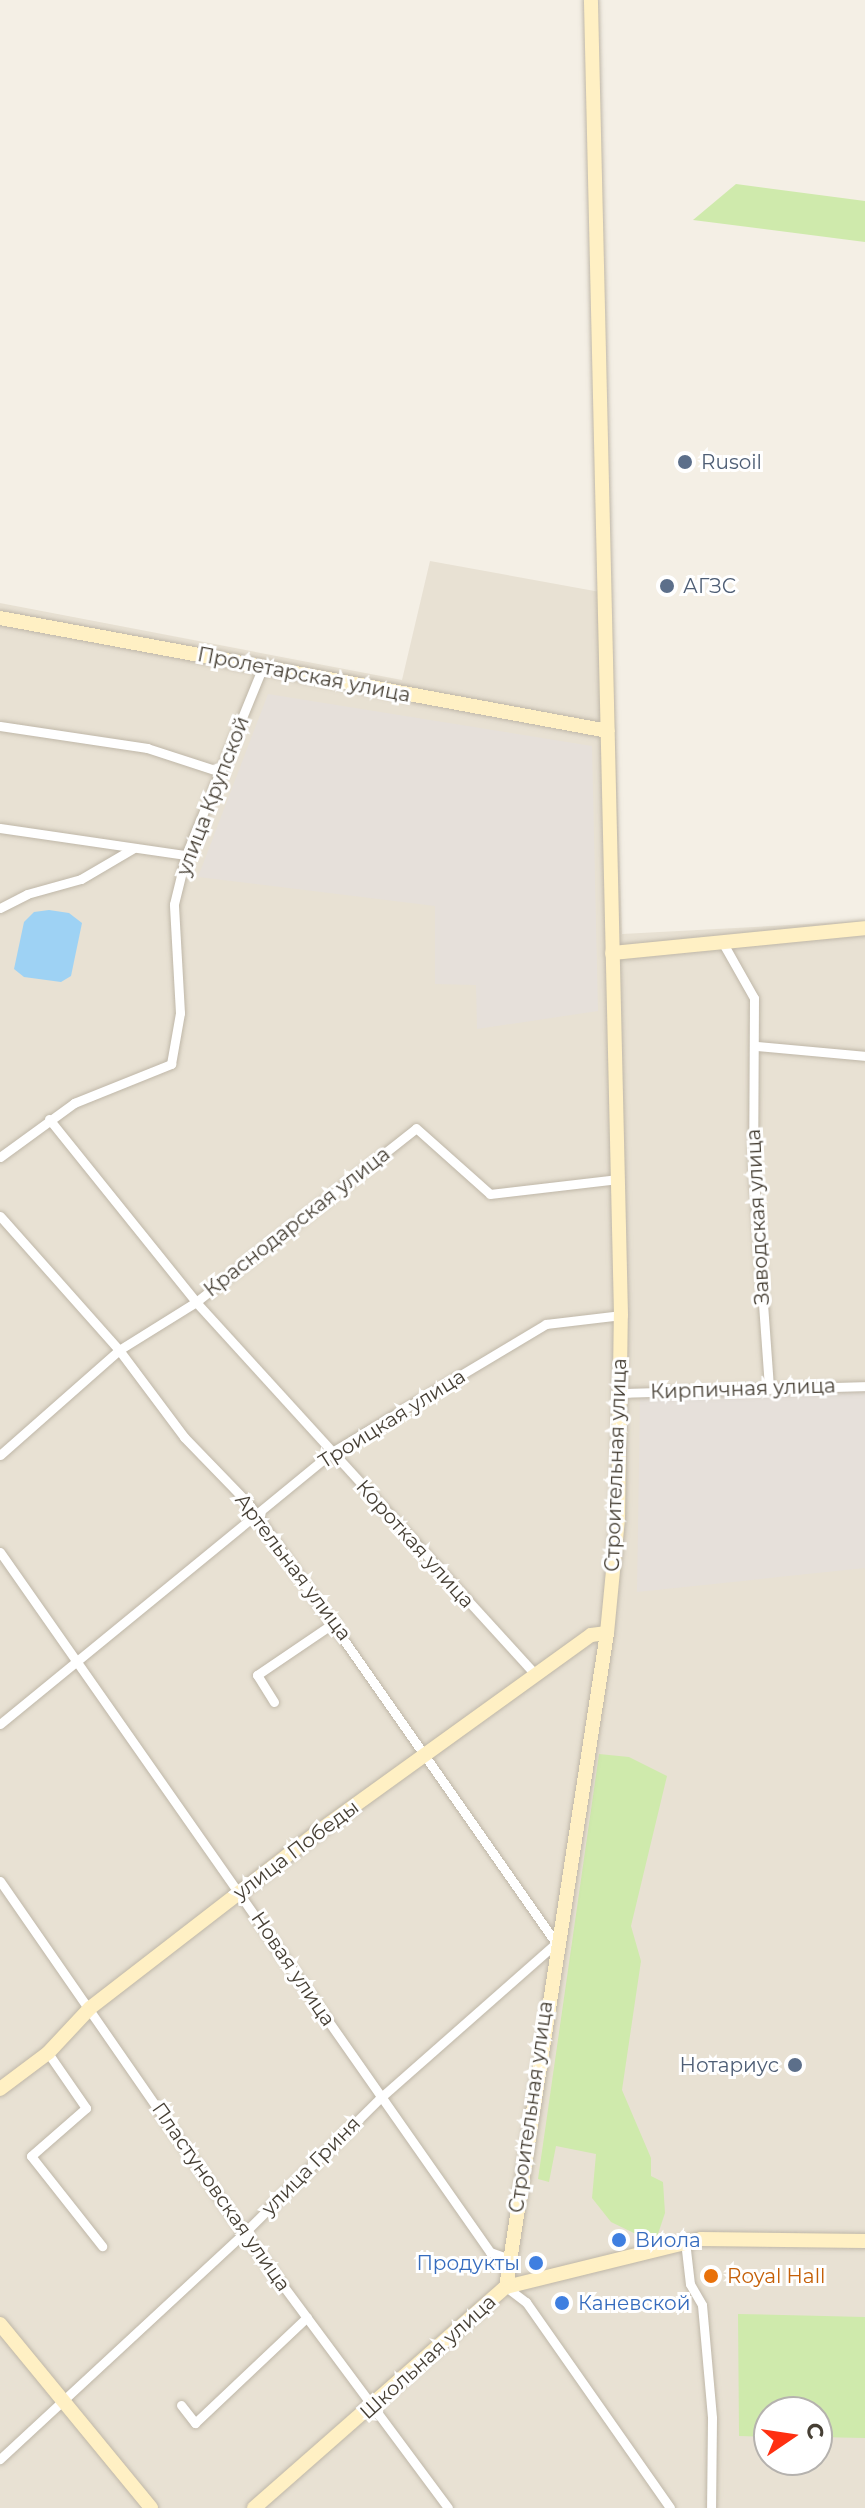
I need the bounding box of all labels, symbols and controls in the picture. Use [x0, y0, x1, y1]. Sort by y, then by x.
place label: Rusoil [701, 450, 762, 474]
marker: Rusoil [676, 453, 694, 471]
place label: АГЗС [683, 574, 736, 598]
marker: АГЗС [658, 577, 676, 595]
street label: Пролетарская улица [195, 643, 413, 707]
street label: улица Крупской [172, 713, 254, 879]
street label: Заводская улица [741, 1128, 775, 1306]
street label: Краснодарская улица [199, 1142, 395, 1302]
street label: Строительная улица [600, 1358, 632, 1572]
street label: Троицкая улица [314, 1364, 470, 1474]
street label: Кирпичная улица [650, 1374, 836, 1404]
street label: Короткая улица [351, 1475, 479, 1613]
street label: Артельная улица [230, 1489, 356, 1645]
street label: улица Победы [229, 1795, 363, 1905]
street label: Новая улица [246, 1907, 340, 2031]
street label: Строительная улица [504, 2000, 558, 2214]
place label: Нотариус [680, 2053, 779, 2077]
marker: Нотариус [786, 2056, 804, 2074]
street label: Пластуновская улица [147, 2098, 295, 2296]
street label: улица Гриня [257, 2112, 365, 2220]
place label: Виола [635, 2228, 701, 2252]
marker: Виола [610, 2231, 628, 2249]
place label: Продукты [416, 2251, 520, 2275]
marker: Продукты [527, 2254, 545, 2272]
place label: Royal Hall [727, 2264, 825, 2288]
marker: Royal Hall [702, 2267, 720, 2285]
street label: Школьная улица [355, 2290, 501, 2424]
place label: Каневской [578, 2291, 690, 2315]
marker: Каневской [553, 2294, 571, 2312]
north arrow [753, 2396, 833, 2476]
text: С [800, 2420, 830, 2442]

